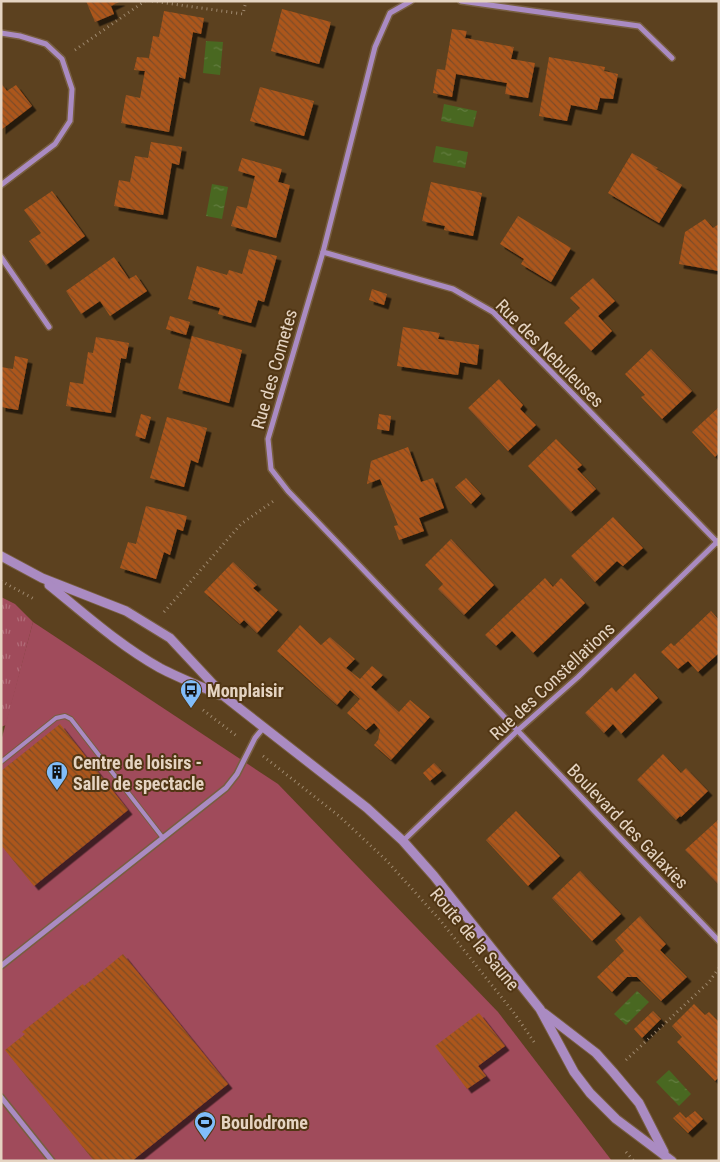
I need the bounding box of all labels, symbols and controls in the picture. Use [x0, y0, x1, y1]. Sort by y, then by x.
street label: Rue des Nebuleuses [492, 295, 608, 411]
street label: Rue des Cometes [247, 307, 301, 431]
street label: Rue des Constellations [485, 618, 619, 744]
bus stop icon: Monplaisir [179, 678, 203, 709]
place label: Monplaisir [207, 680, 284, 701]
place label: Centre de loisirs - Salle de spectacle [73, 752, 205, 794]
street label: Boulevard des Galaxies [563, 759, 693, 893]
building icon: Centre de loisirs - Salle de spectacle [45, 760, 69, 791]
street label: Route de la Saune [426, 883, 524, 995]
sports icon: Boulodrome [193, 1110, 217, 1141]
place label: Boulodrome [221, 1112, 308, 1133]

